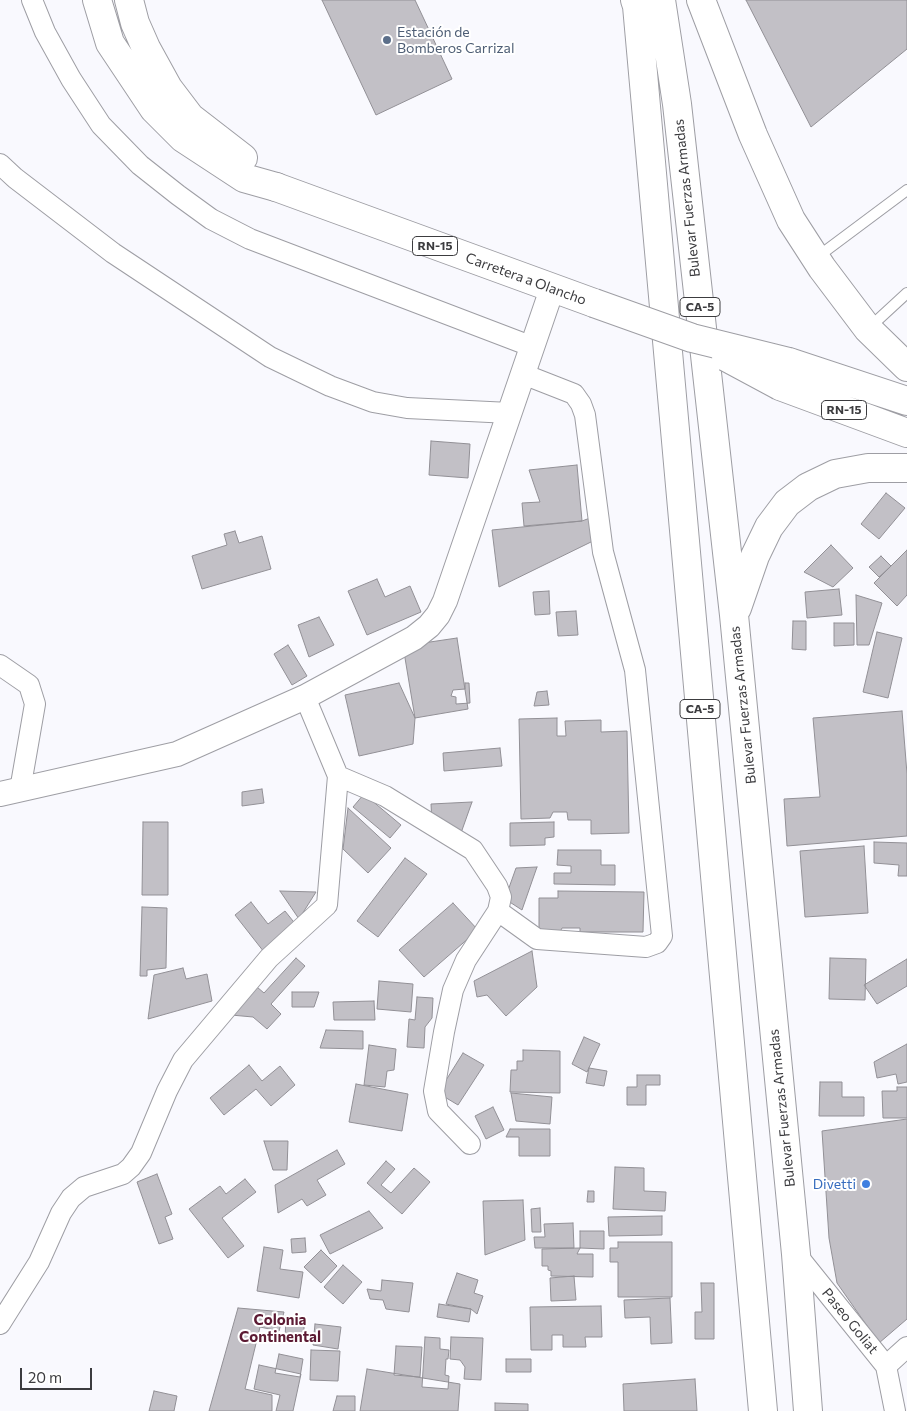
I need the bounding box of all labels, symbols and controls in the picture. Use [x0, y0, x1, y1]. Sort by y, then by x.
place label: Estación de Bomberos Carrizal [397, 24, 514, 56]
marker: Estación de Bomberos Carrizal [381, 34, 393, 46]
street label: Bulevar Fuerzas Armadas [670, 118, 704, 278]
road number: RN-15 [412, 237, 458, 256]
street label: Carretera a Olancho [463, 249, 589, 309]
road number: CA-5 [680, 298, 720, 316]
road number: RN-15 [822, 400, 866, 420]
street label: Bulevar Fuerzas Armadas [726, 625, 760, 785]
road number: CA-5 [680, 700, 720, 719]
street label: Bulevar Fuerzas Armadas [765, 1028, 799, 1188]
place label: Divetti [813, 1176, 856, 1192]
marker: Divetti [860, 1178, 872, 1190]
street label: Paseo Goliat [818, 1285, 882, 1357]
district label: Colonia Continental [239, 1311, 321, 1346]
scale bar [22, 1358, 95, 1390]
text: 20 m [28, 1368, 62, 1386]

